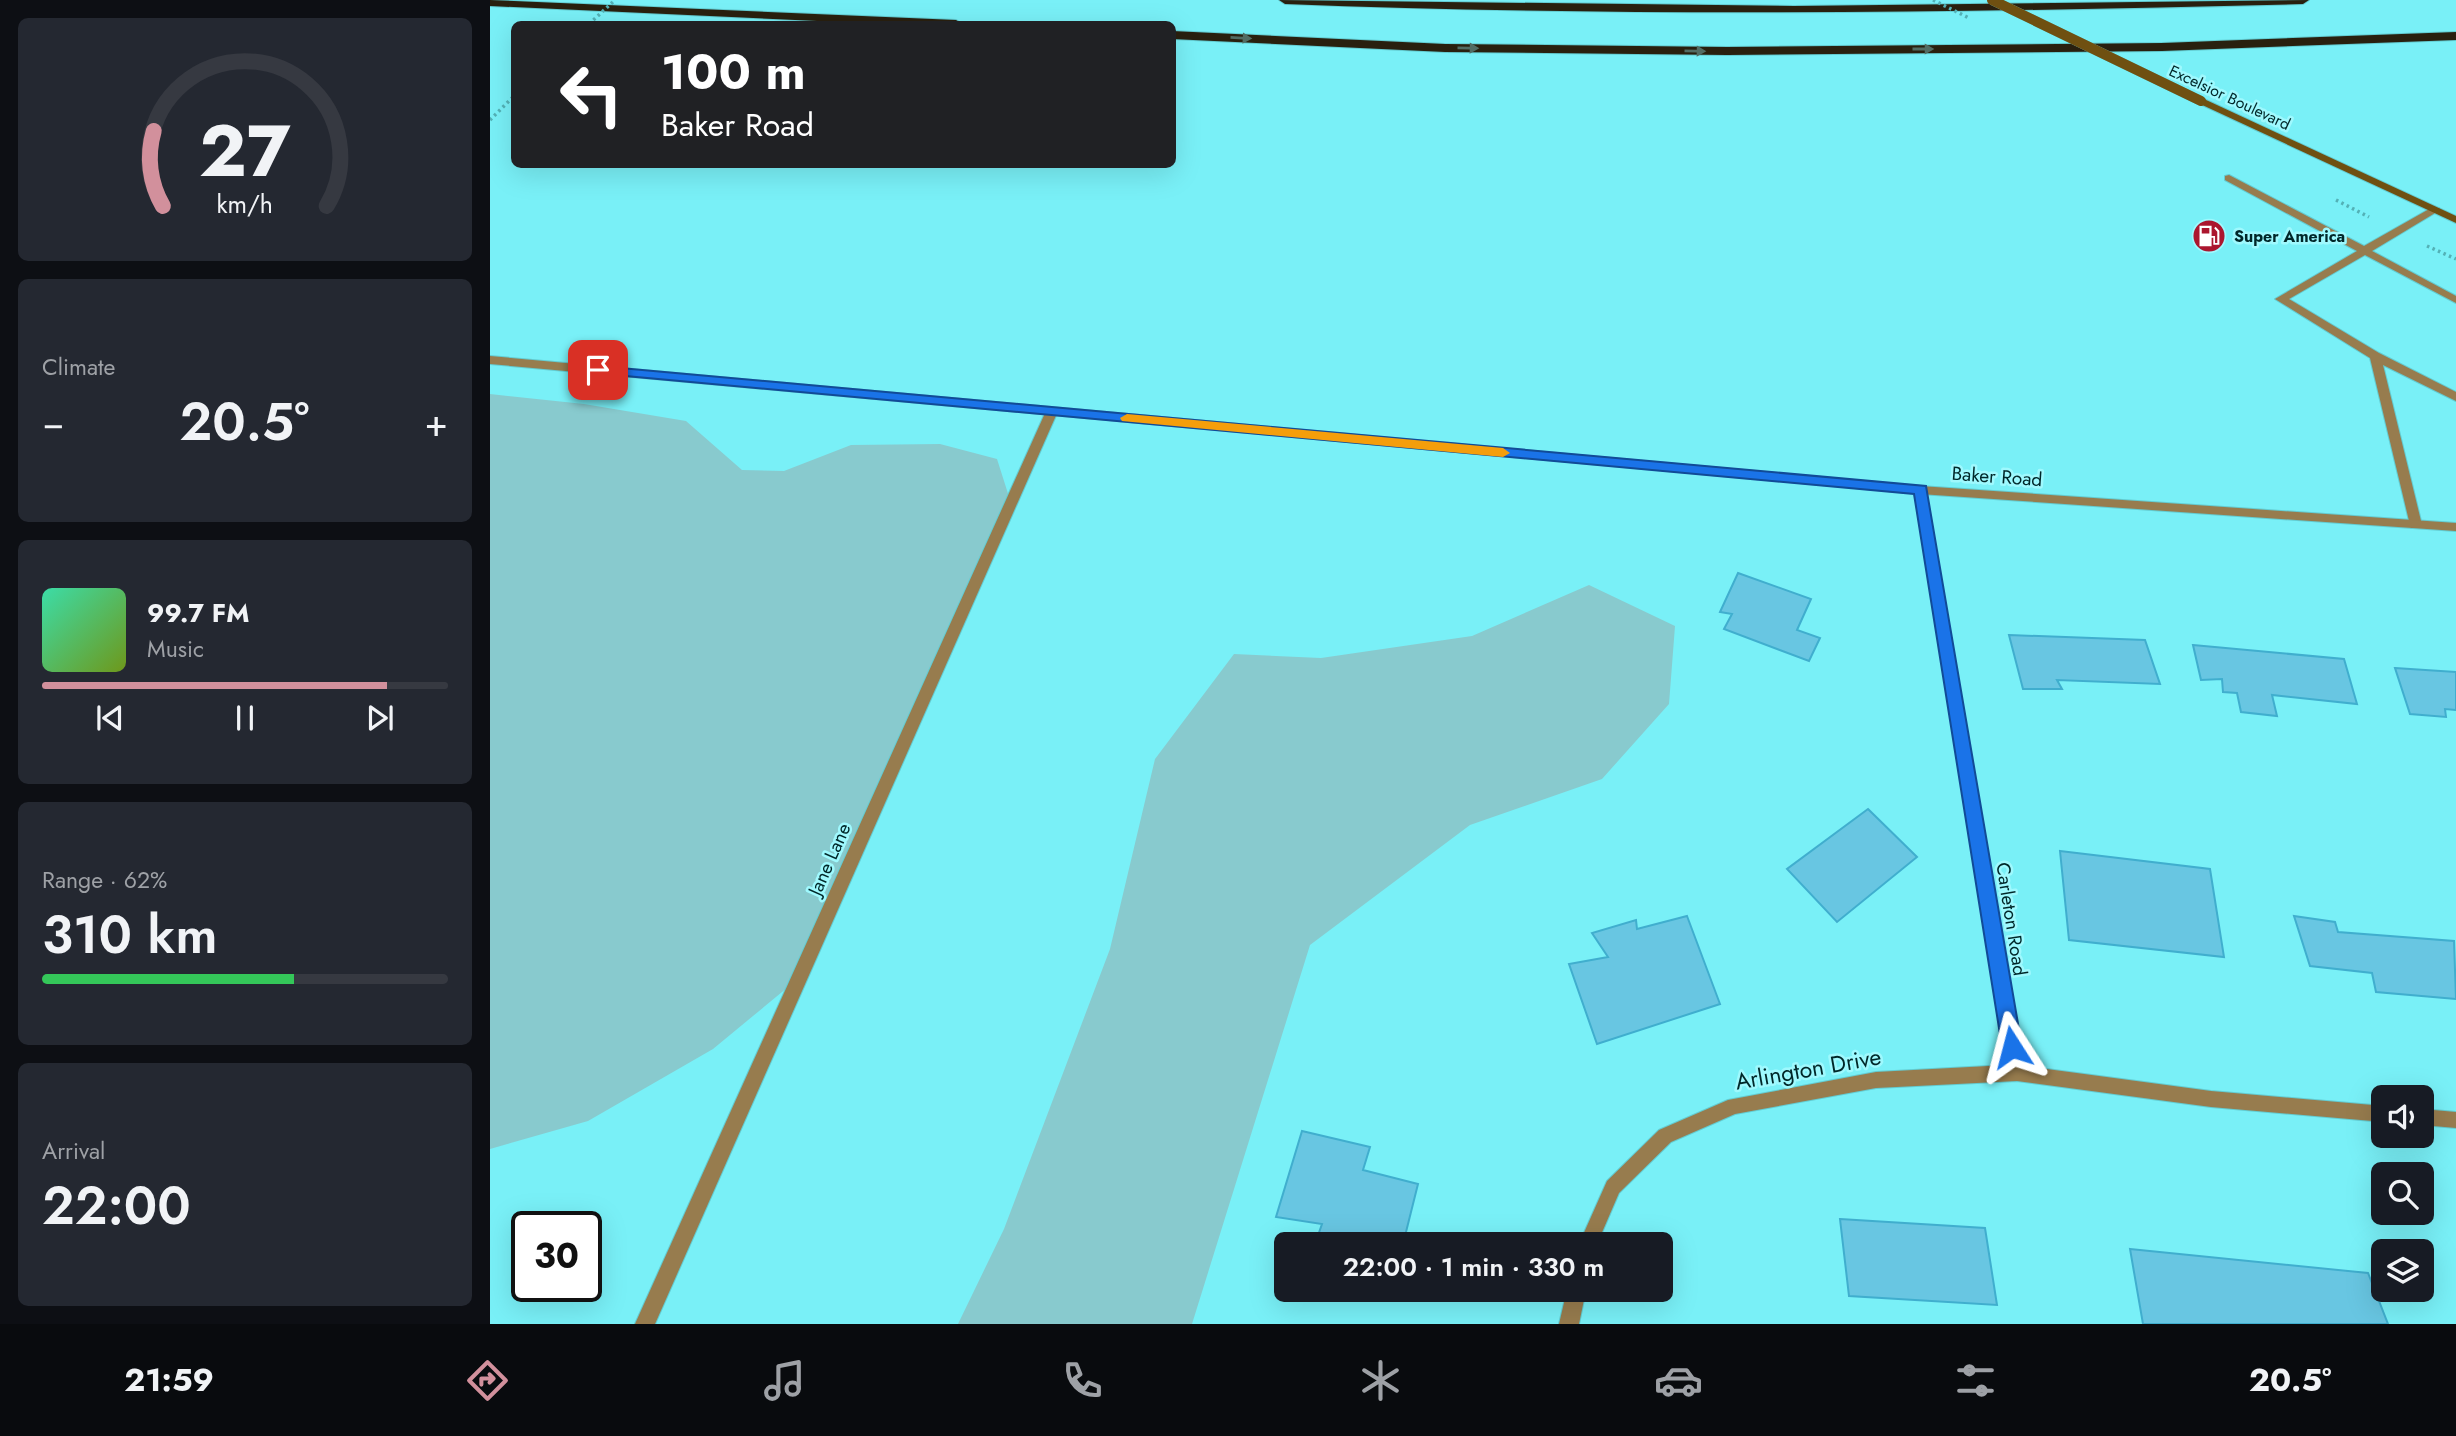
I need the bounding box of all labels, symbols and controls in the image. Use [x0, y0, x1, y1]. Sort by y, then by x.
one-way arrow [1230, 33, 1252, 44]
text: 100 m [661, 37, 806, 107]
one-way arrow [1457, 42, 1479, 54]
one-way arrow [1912, 44, 1934, 55]
one-way arrow [1685, 45, 1707, 57]
icon: left [546, 49, 637, 140]
street label: Excelsior Boulevard [2165, 59, 2294, 136]
text: 27 [199, 98, 291, 203]
text: Baker Road [661, 102, 814, 148]
text: km/h [217, 185, 273, 221]
fuel station icon: Super America [2190, 217, 2228, 255]
place label: Super America [2234, 225, 2345, 248]
pin [568, 340, 628, 400]
text: Climate [42, 350, 115, 384]
icon: arrive [579, 351, 617, 389]
text: 20.5° [180, 384, 309, 460]
text: − [42, 395, 64, 450]
text: + [425, 395, 448, 450]
street label: Baker Road [1951, 460, 2043, 493]
text: 99.7 FM [147, 594, 249, 632]
text: Music [147, 632, 204, 666]
icon: previous [91, 699, 129, 737]
icon: pause [226, 699, 264, 737]
icon: next [361, 699, 399, 737]
street label: Jane Lane [800, 819, 857, 902]
street label: Carleton Road [1989, 860, 2034, 978]
text: Range · 62% [42, 863, 167, 897]
text: 310 km [42, 897, 217, 973]
position arrow [1975, 1010, 2049, 1084]
street label: Arlington Drive [1732, 1039, 1884, 1099]
map controls [2371, 1085, 2434, 1302]
button: sound [2371, 1085, 2434, 1148]
text: Arrival [42, 1134, 105, 1168]
button: search [2371, 1162, 2434, 1225]
text: 22:00 [42, 1168, 191, 1244]
speed limit sign: 30 [511, 1211, 602, 1302]
button: layers [2371, 1239, 2434, 1302]
text: 22:00 · 1 min · 330 m [1343, 1248, 1604, 1286]
icon: directions [463, 1356, 512, 1405]
icon: music [760, 1356, 809, 1405]
icon: phone [1058, 1356, 1107, 1405]
icon: climate [1356, 1356, 1405, 1405]
icon: car [1654, 1356, 1703, 1405]
icon: filters [1951, 1356, 2000, 1405]
text: 21:59 [124, 1357, 214, 1403]
text: 20.5° [2249, 1357, 2332, 1403]

